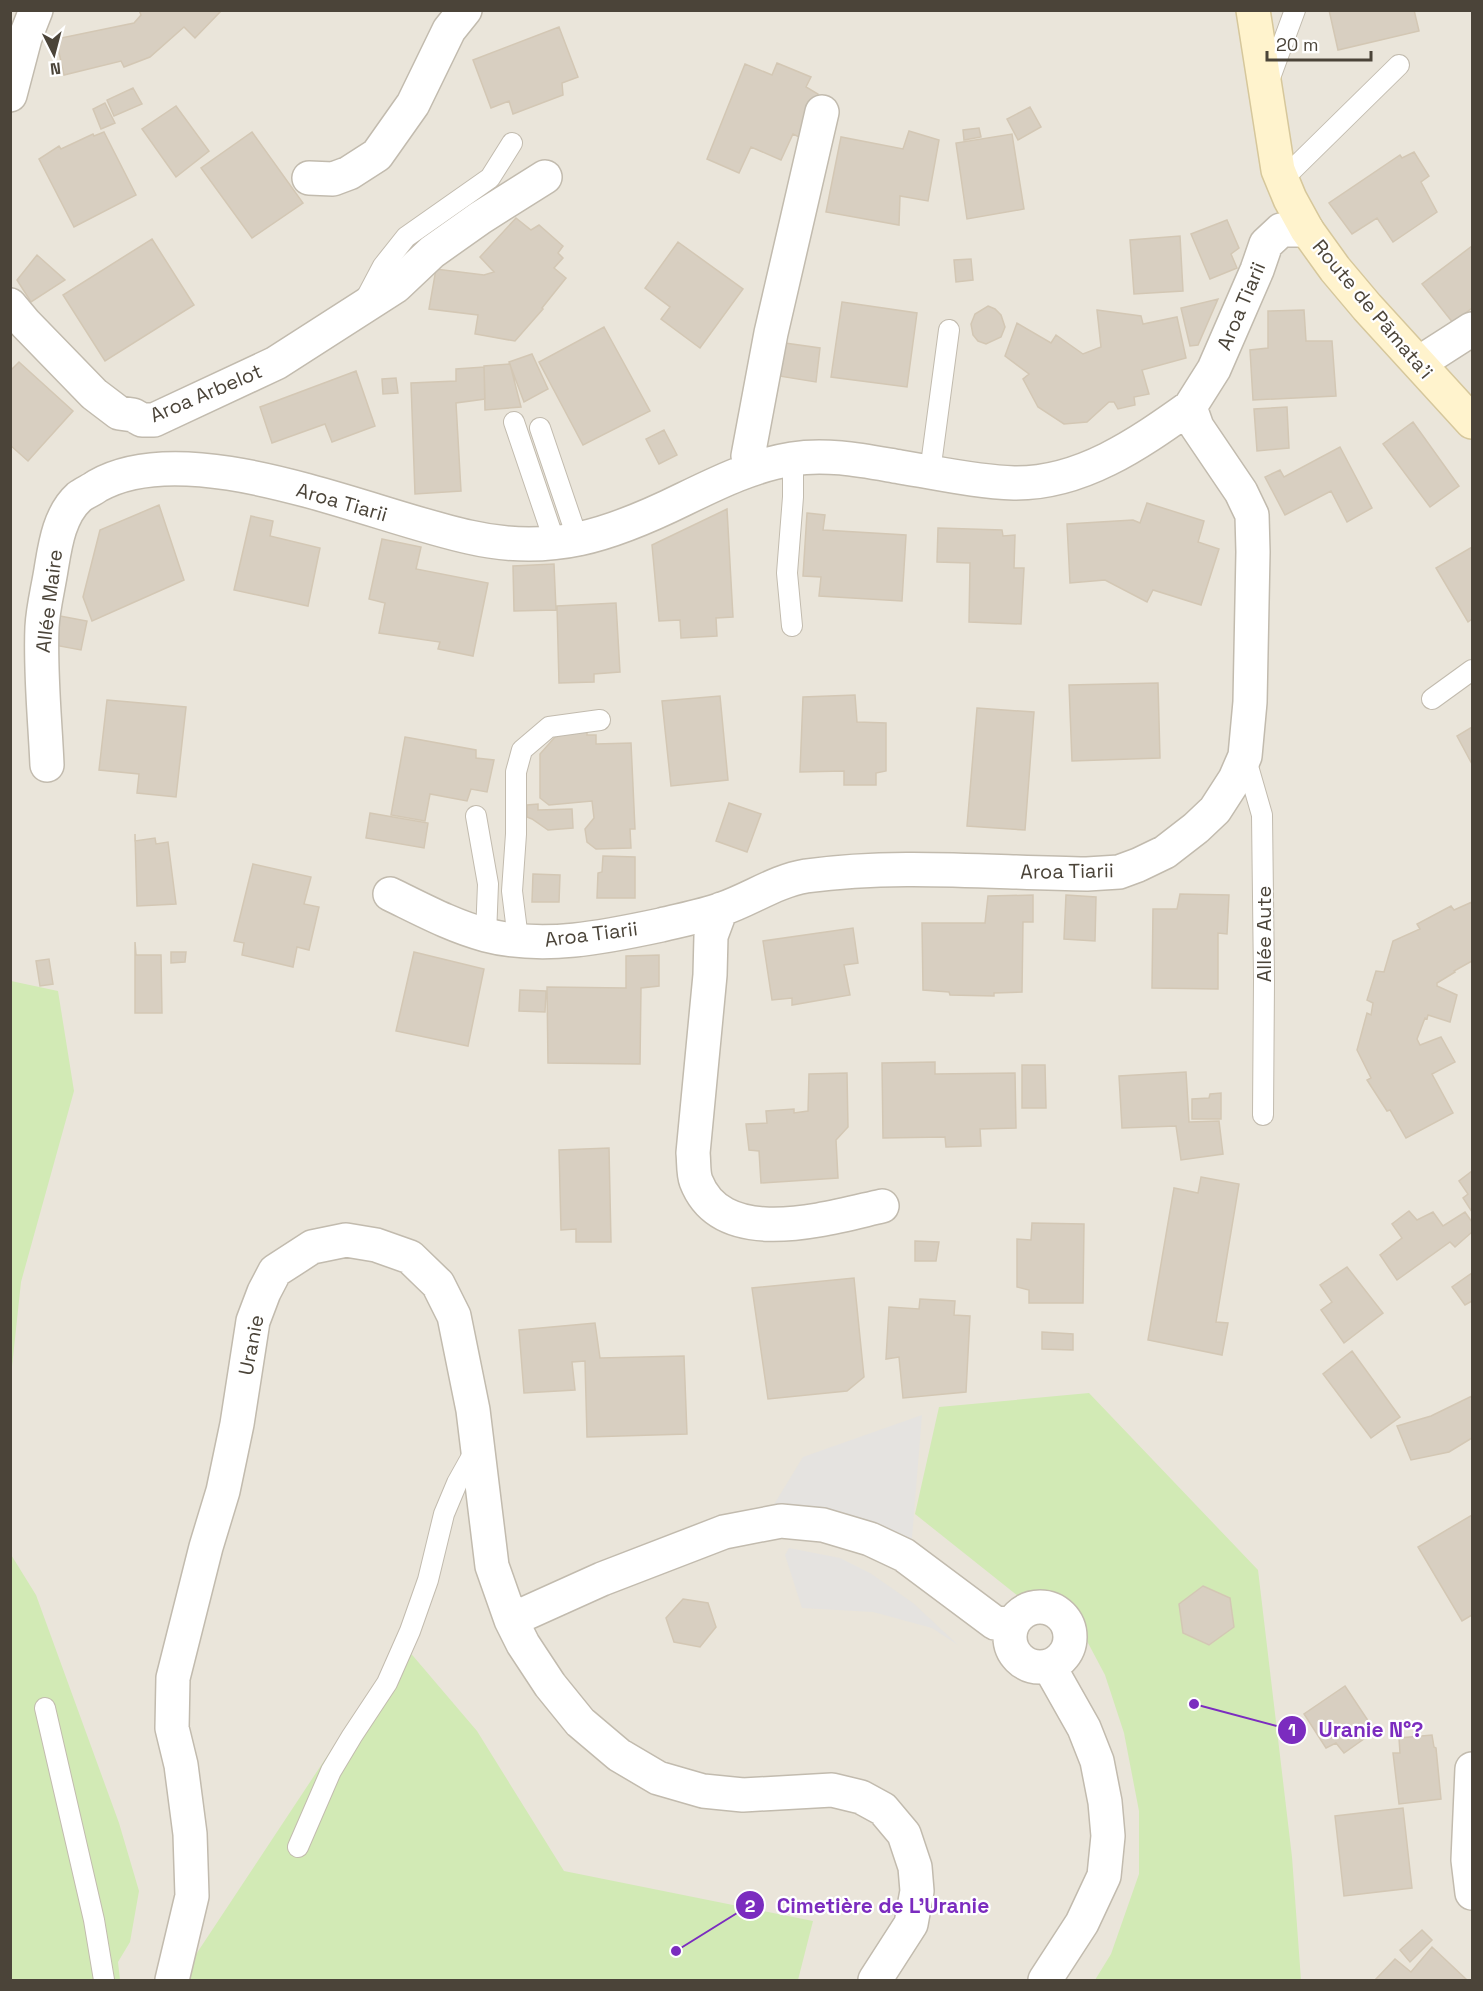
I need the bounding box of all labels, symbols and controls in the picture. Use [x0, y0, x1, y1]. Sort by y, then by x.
north arrow [24, 24, 84, 84]
scale bar [1267, 24, 1370, 62]
text: 20 m [1276, 33, 1319, 56]
text: N [49, 57, 62, 79]
street label: Route de Pāmata'i [1307, 234, 1439, 384]
street label: Aroa Tiarii [1211, 258, 1271, 354]
street label: Aroa Arbelot [146, 358, 266, 428]
street label: Aroa Tiarii [293, 477, 391, 527]
street label: Allée Maire [30, 548, 68, 654]
street label: Aroa Tiarii [1020, 857, 1114, 885]
street label: Allée Aute [1251, 886, 1277, 982]
street label: Aroa Tiarii [543, 915, 639, 953]
street label: Uranie [232, 1313, 270, 1377]
callout: Uranie N°? [1277, 1710, 1436, 1749]
text: Uranie N°? [1319, 1716, 1423, 1743]
text: 1 [1288, 1718, 1296, 1741]
callout: Cimetière de L'Uranie [735, 1886, 1001, 1925]
text: Cimetière de L'Uranie [777, 1892, 989, 1919]
text: 2 [745, 1894, 756, 1917]

